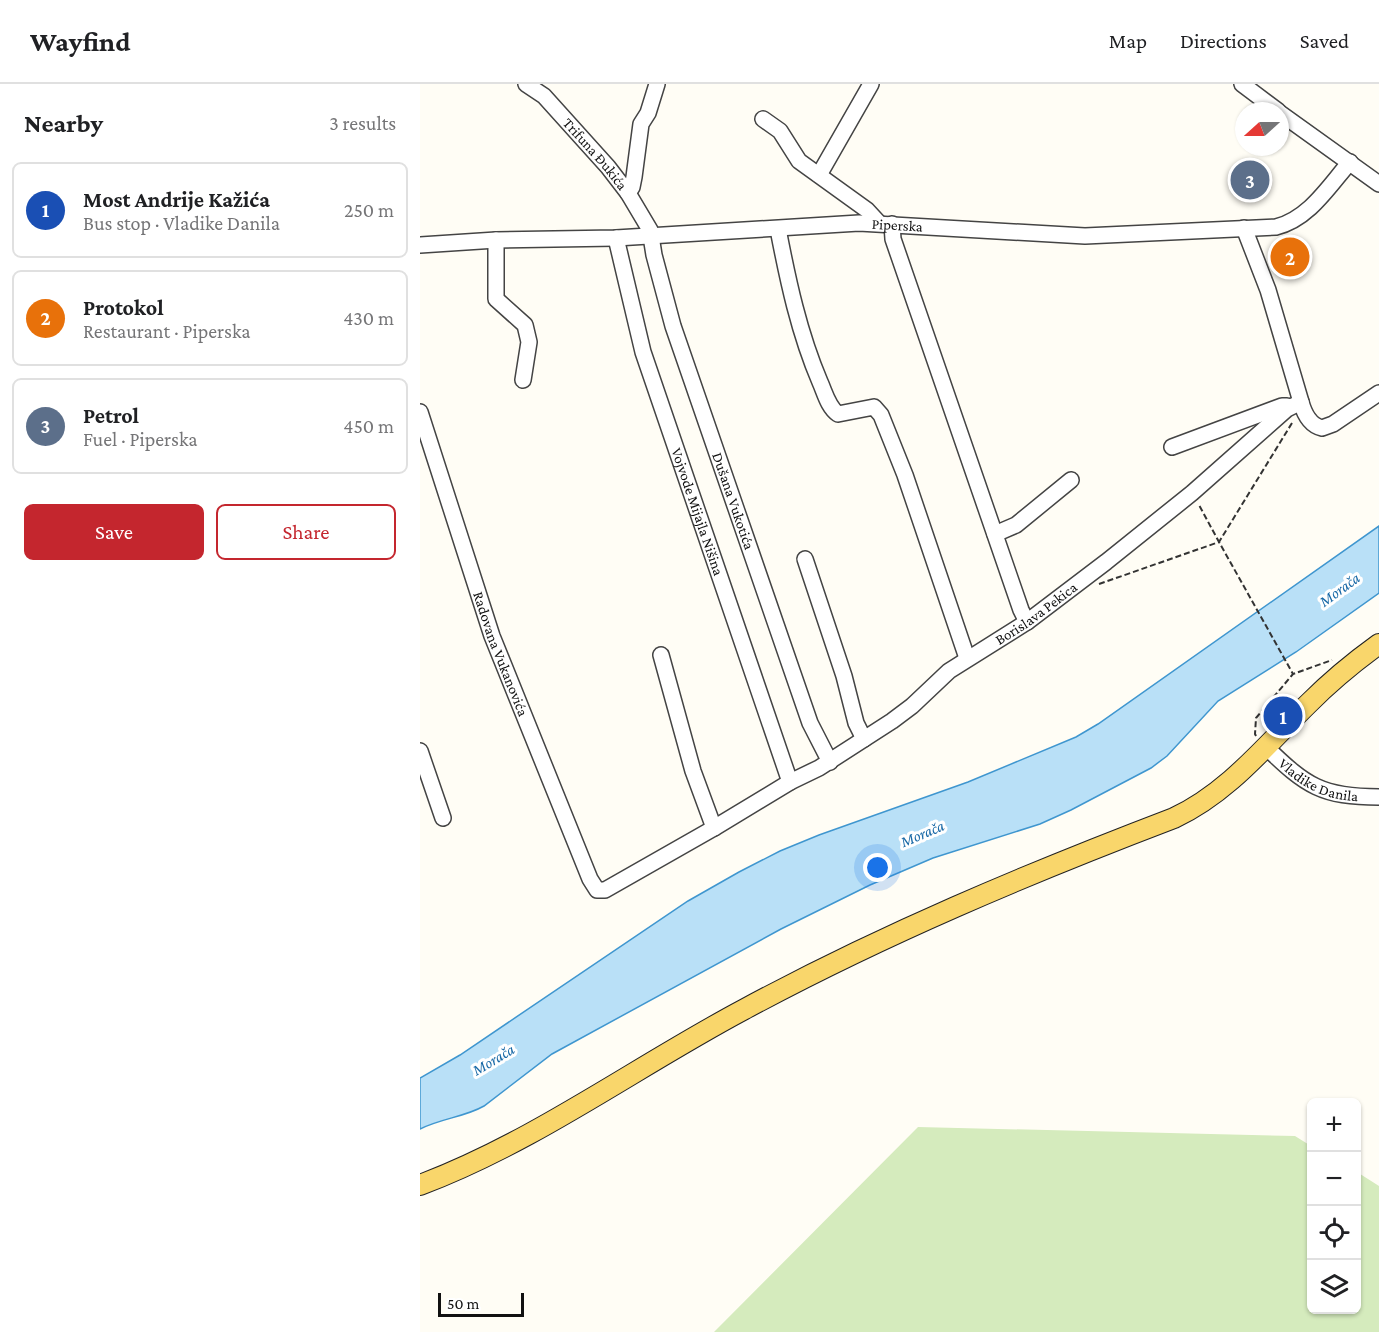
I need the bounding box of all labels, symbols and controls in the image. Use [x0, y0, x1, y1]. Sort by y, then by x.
text: Wayfind [30, 26, 131, 57]
text: Map [1109, 29, 1147, 53]
text: Directions [1180, 29, 1267, 53]
text: Saved [1300, 29, 1349, 53]
north arrow [1235, 102, 1289, 156]
text: Nearby [24, 109, 103, 138]
text: 3 results [329, 112, 396, 134]
street label: Trifuna Đukića [560, 115, 631, 193]
pin: 3 [1230, 158, 1270, 202]
text: Most Andrije Kažića [83, 187, 270, 212]
text: 1 [42, 199, 49, 221]
text: 250 m [344, 199, 394, 221]
text: Bus stop · Vladike Danila [83, 212, 280, 234]
street label: Piperska [871, 216, 923, 235]
pin: 2 [1270, 234, 1310, 279]
text: Protokol [83, 295, 164, 320]
text: 2 [40, 307, 51, 329]
text: 430 m [343, 307, 394, 329]
text: Restaurant · Piperska [83, 320, 251, 342]
text: Petrol [83, 403, 139, 428]
text: 3 [41, 415, 50, 437]
text: 450 m [343, 415, 394, 437]
text: Fuel · Piperska [83, 428, 198, 450]
street label: Vojvode Mijajla Nišina [668, 446, 727, 578]
street label: Dušana Vukotića [709, 450, 758, 552]
button: Save [24, 504, 204, 560]
button: Share [216, 504, 396, 560]
water label: Morača [1315, 569, 1363, 610]
street label: Borislava Pekica [992, 579, 1080, 648]
street label: Radovana Vukanovića [470, 589, 531, 719]
pin: 1 [1264, 694, 1302, 738]
street label: Vladike Danila [1275, 755, 1359, 804]
water label: Morača [897, 816, 947, 851]
your location [863, 853, 892, 882]
water label: Morača [468, 1040, 518, 1079]
map controls [1307, 1098, 1361, 1314]
button: + [1307, 1098, 1361, 1152]
button: − [1307, 1152, 1361, 1206]
button: locate [1307, 1206, 1361, 1260]
button: layers [1307, 1260, 1361, 1314]
scale bar [438, 1290, 524, 1318]
text: 50 m [447, 1295, 479, 1312]

